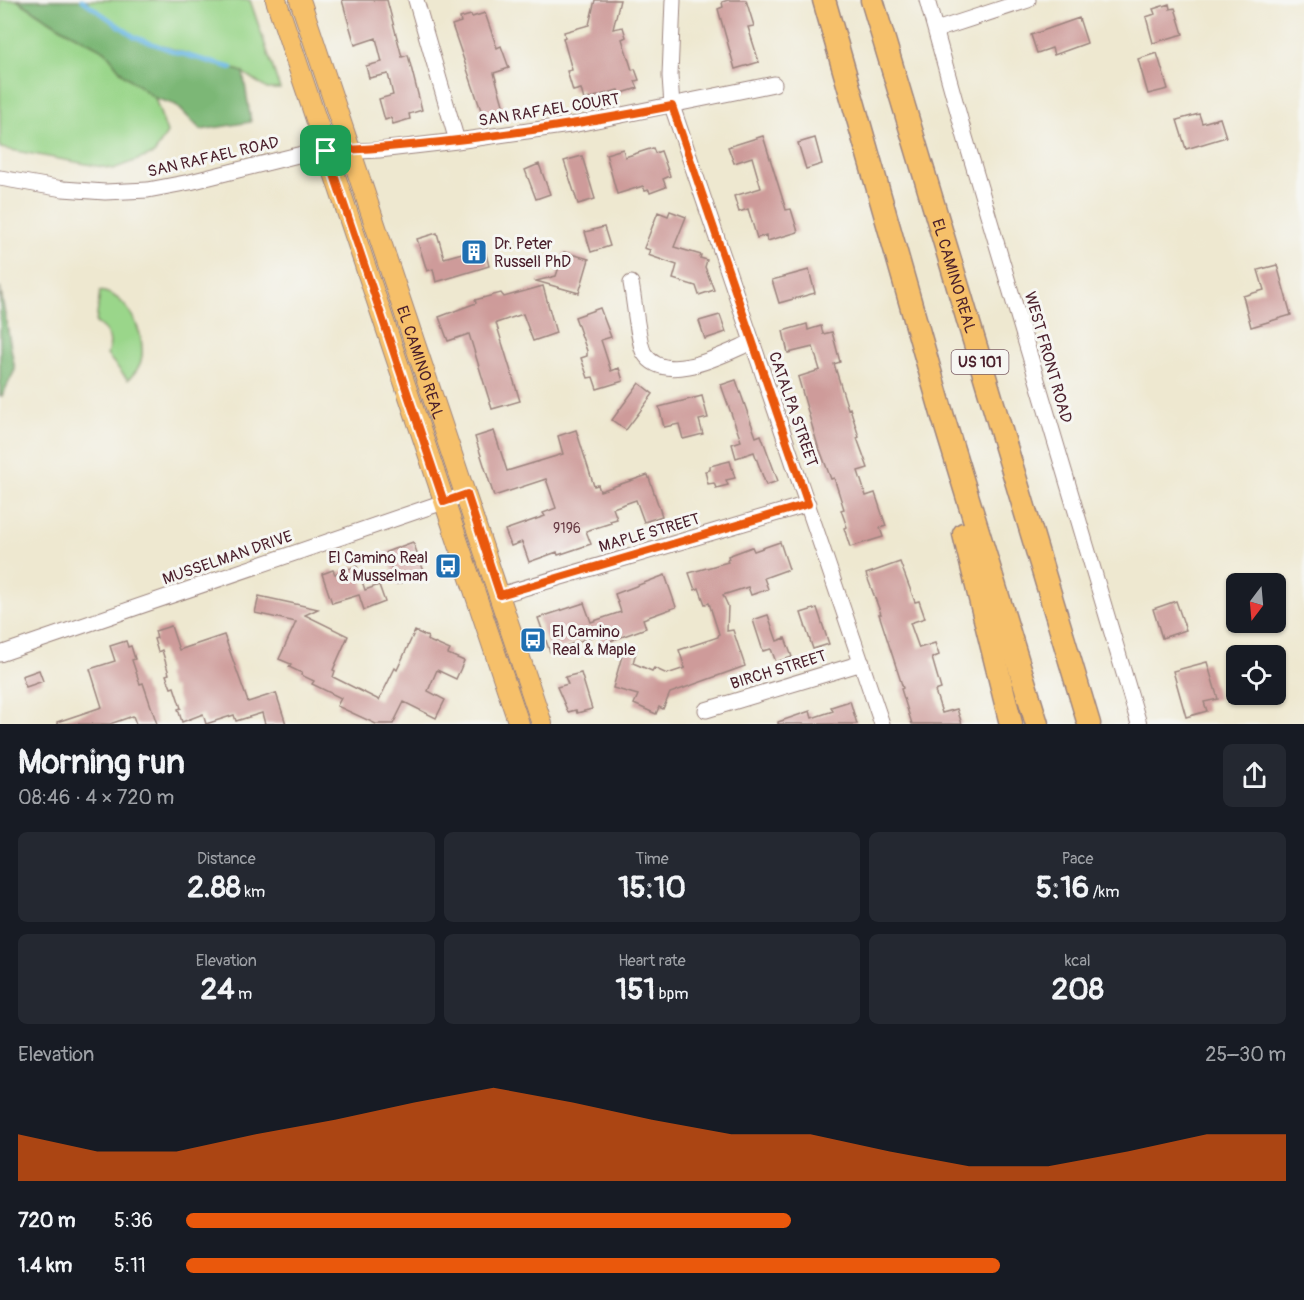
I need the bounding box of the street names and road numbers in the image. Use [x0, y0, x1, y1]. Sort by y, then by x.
street label: SAN RAFAEL COURT [477, 89, 621, 131]
street label: SAN RAFAEL ROAD [146, 132, 281, 182]
street label: EL CAMINO REAL [927, 216, 980, 336]
street label: WEST FRONT ROAD [1020, 289, 1076, 425]
street label: EL CAMINO REAL [392, 303, 448, 422]
street label: CATALPA STREET [764, 349, 822, 470]
road number: US 101 [952, 350, 1008, 374]
street label: MAPLE STREET [596, 509, 702, 557]
street label: MUSSELMAN DRIVE [160, 526, 295, 590]
street label: BIRCH STREET [728, 646, 829, 694]

